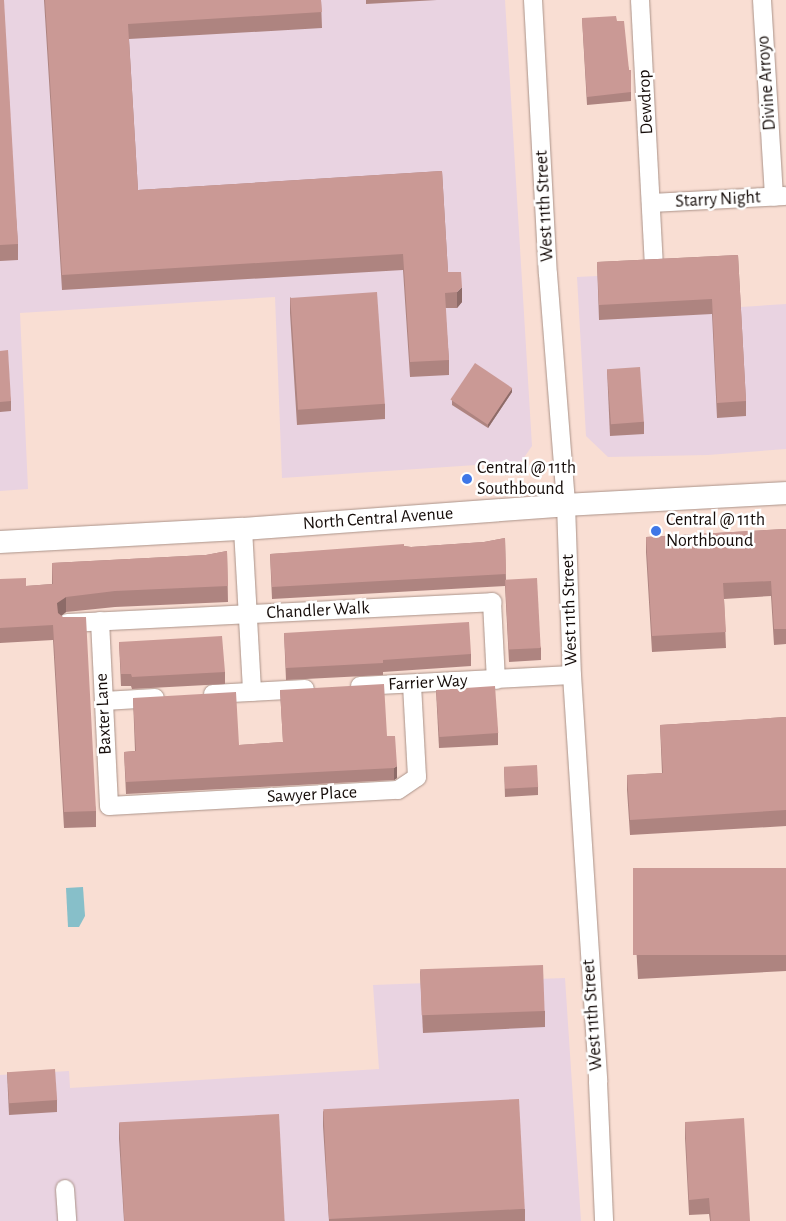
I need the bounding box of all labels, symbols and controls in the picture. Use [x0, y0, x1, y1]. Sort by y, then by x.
street label: Divine Arroyo [753, 35, 781, 131]
street label: Dewdrop [634, 69, 658, 135]
street label: West 11th Street [531, 150, 559, 262]
street label: Starry Night [675, 187, 761, 213]
place label: Central @ 11th Southbound [477, 458, 576, 500]
marker: Central @ 11th Southbound [461, 473, 473, 485]
street label: North Central Avenue [302, 503, 454, 535]
place label: Central @ 11th Northbound [666, 510, 765, 552]
marker: Central @ 11th Northbound [650, 525, 662, 537]
street label: West 11th Street [557, 554, 583, 666]
street label: Chandler Walk [266, 598, 370, 624]
street label: Farrier Way [388, 670, 468, 696]
street label: Baxter Lane [91, 673, 117, 755]
street label: Sawyer Place [266, 782, 358, 808]
street label: West 11th Street [578, 958, 608, 1072]

